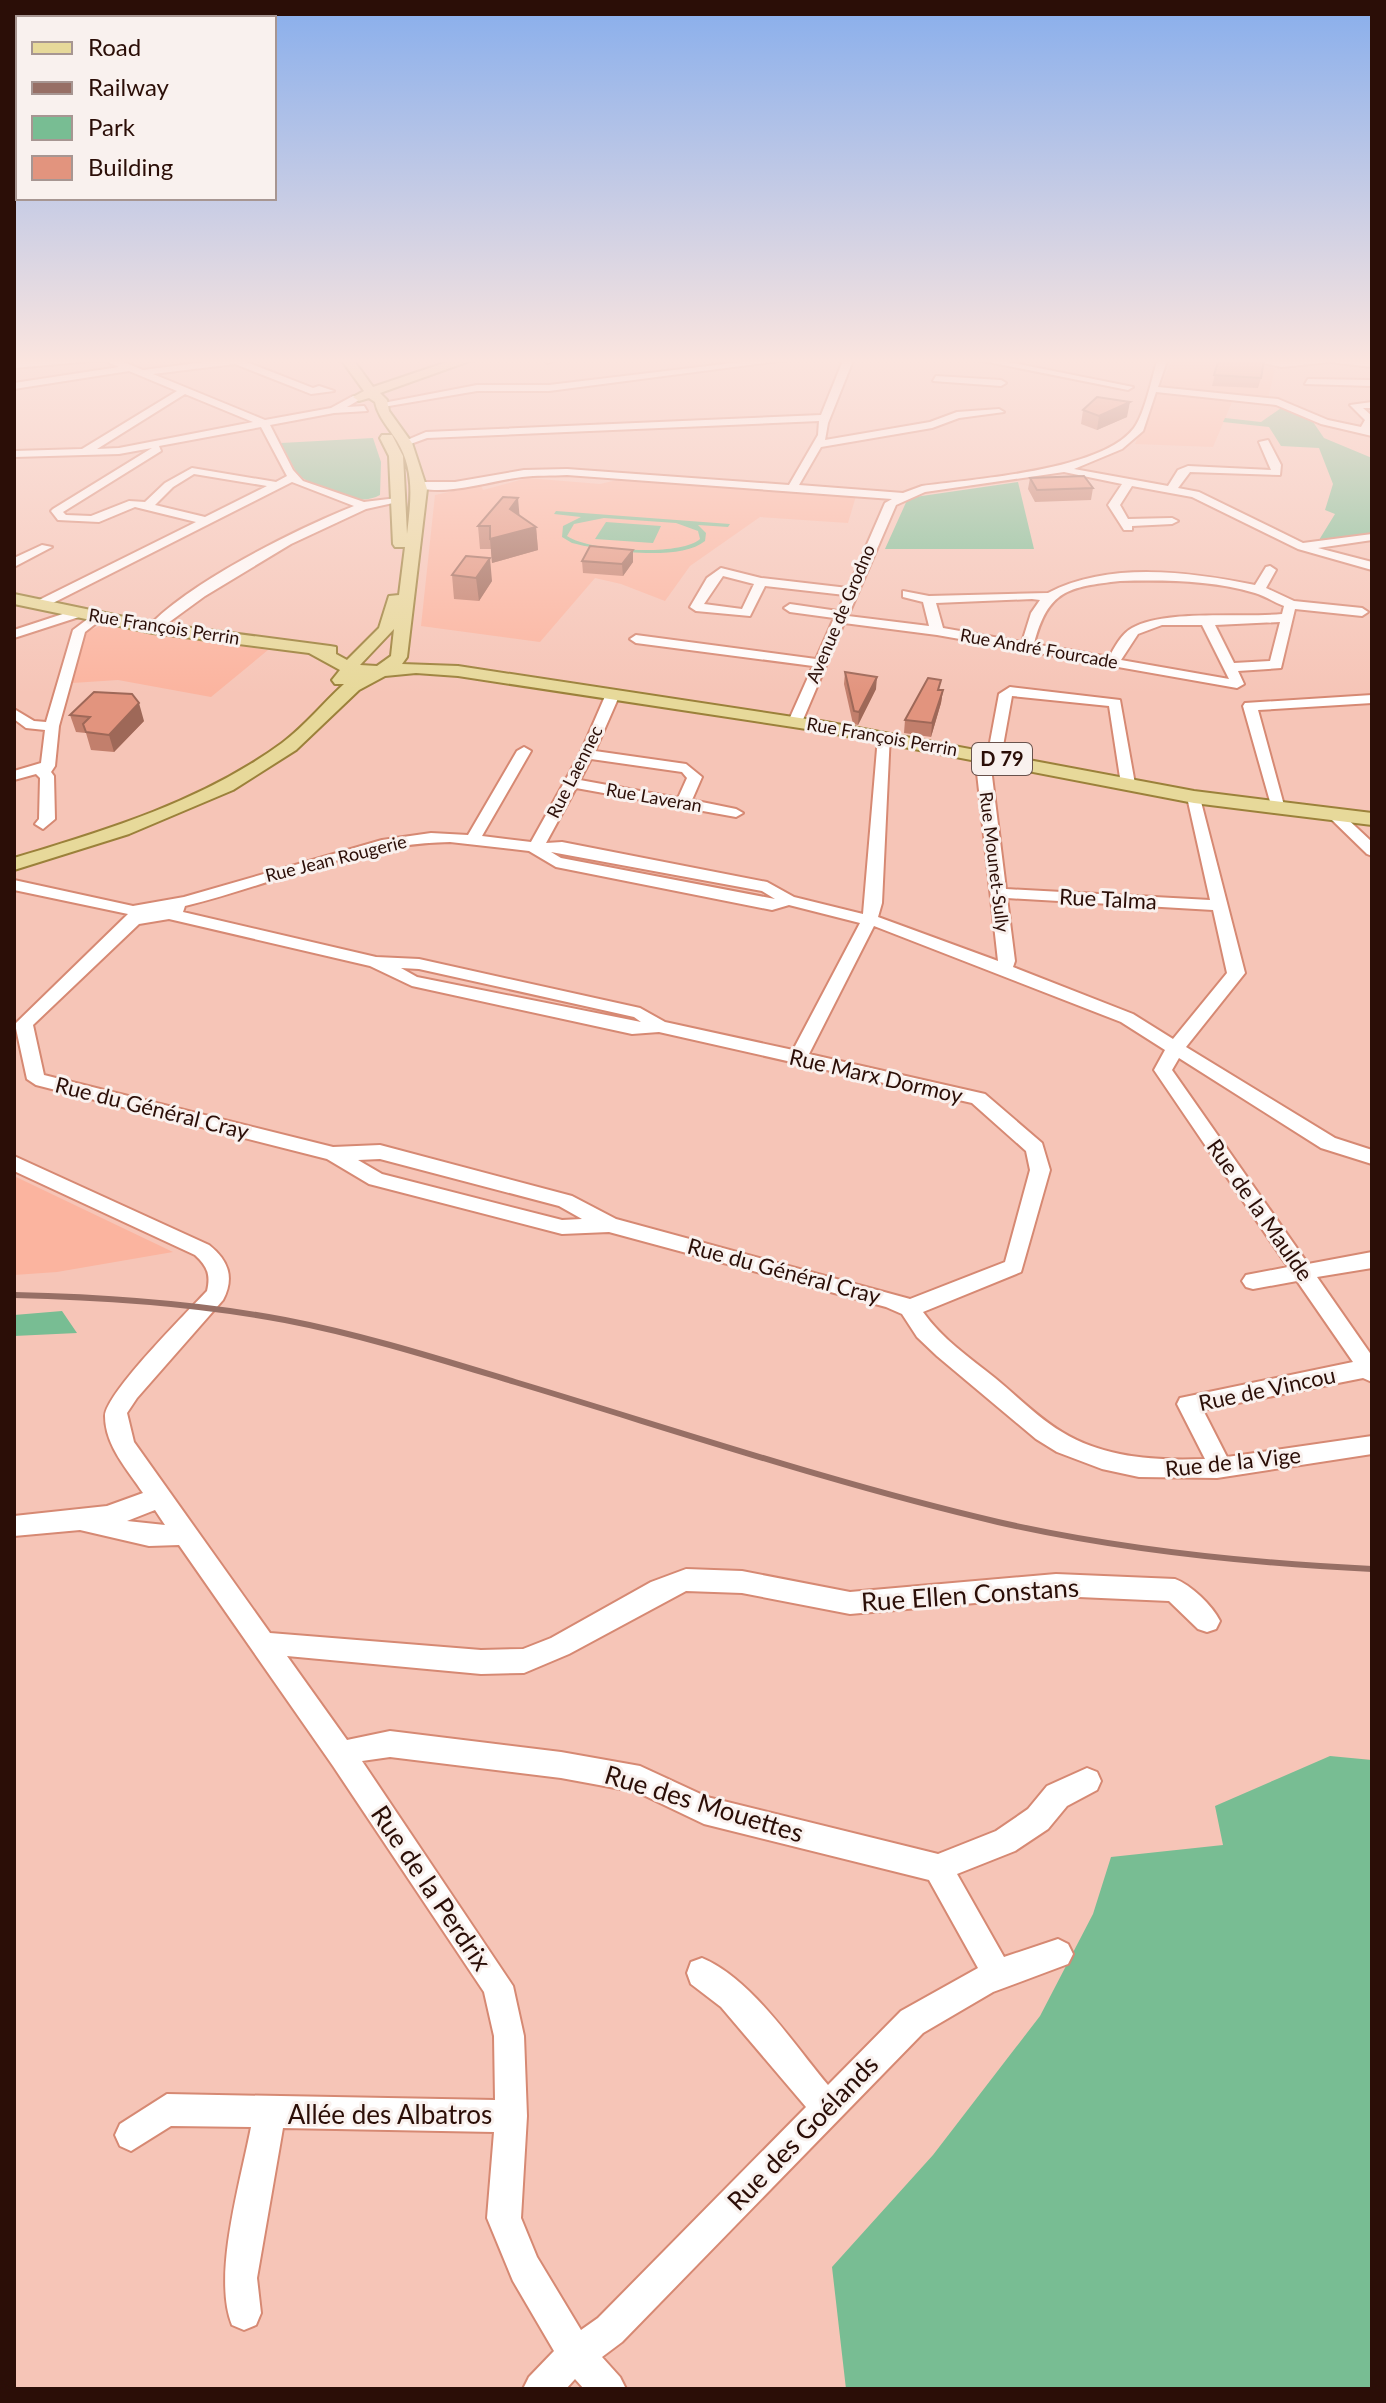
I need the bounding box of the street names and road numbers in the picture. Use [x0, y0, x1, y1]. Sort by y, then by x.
street label: Avenue de Grodno [801, 541, 879, 686]
street label: Rue François Perrin [87, 603, 241, 649]
street label: Rue André Fourcade [958, 623, 1120, 673]
street label: Rue François Perrin [805, 712, 959, 760]
street label: Rue Laennec [541, 721, 607, 822]
road number: D 79 [972, 743, 1032, 775]
street label: Rue Laveran [605, 778, 704, 816]
street label: Rue Mounet-Sully [975, 790, 1015, 934]
street label: Rue Jean Rougerie [263, 830, 409, 886]
street label: Rue Talma [1058, 882, 1158, 915]
street label: Rue Marx Dormoy [787, 1042, 966, 1109]
street label: Rue du Général Cray [53, 1070, 252, 1145]
street label: Rue de la Maulde [1202, 1134, 1319, 1286]
street label: Rue du Général Cray [685, 1232, 884, 1309]
street label: Rue de Vincou [1196, 1361, 1338, 1416]
street label: Rue de la Vige [1164, 1441, 1302, 1482]
street label: Rue Ellen Constans [860, 1570, 1080, 1618]
street label: Rue des Mouettes [601, 1758, 808, 1848]
street label: Rue de la Perdrix [365, 1799, 499, 1976]
street label: Rue des Goélands [720, 2048, 884, 2217]
street label: Allée des Albatros [288, 2098, 492, 2130]

